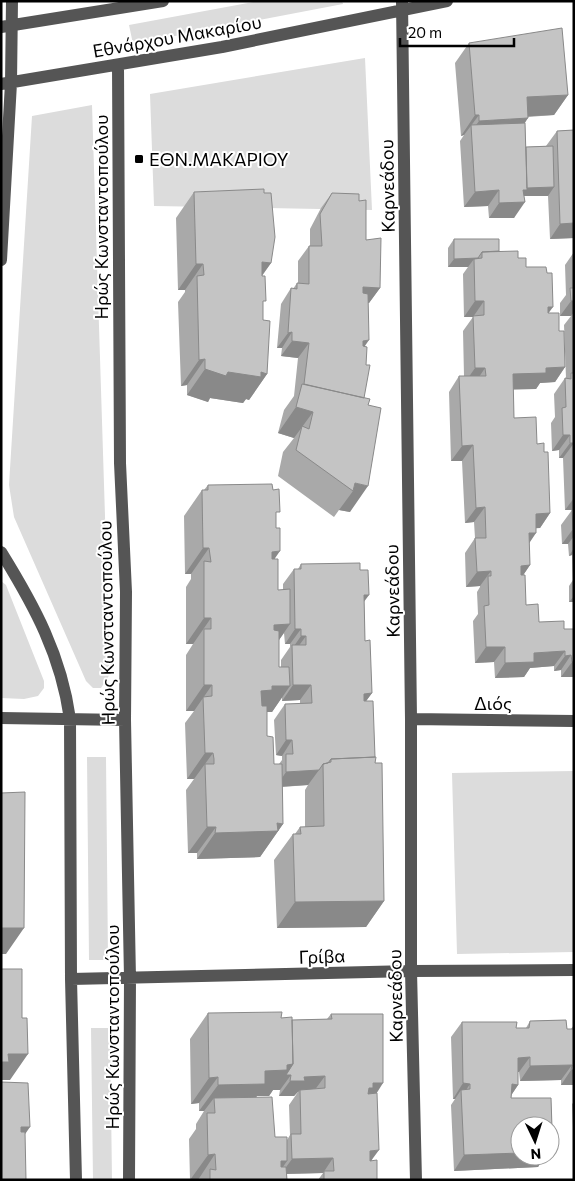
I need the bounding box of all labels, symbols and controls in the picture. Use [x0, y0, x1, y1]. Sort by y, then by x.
street label: Εθνάρχου Μακαρίου [91, 10, 263, 62]
scale bar [400, 15, 514, 47]
text: 20 m [408, 23, 442, 41]
street label: Ηρώς Κωνσταντοπούλου [90, 115, 112, 319]
street label: Καρνεάδου [375, 139, 399, 233]
place label: ΕΘΝ.ΜΑΚΑΡΙΟΥ [149, 148, 289, 170]
marker: ΕΘΝ.ΜΑΚΑΡΙΟΥ [133, 153, 145, 165]
street label: Ηρώς Κωνσταντοπούλου [93, 520, 119, 726]
street label: Καρνεάδου [380, 544, 404, 638]
street label: Διός [474, 692, 512, 714]
street label: Ηρώς Κωνσταντοπούλου [101, 925, 123, 1129]
street label: Γρίβα [298, 944, 346, 968]
street label: Καρνεάδου [383, 949, 407, 1043]
north arrow [510, 1116, 560, 1166]
text: N [530, 1146, 542, 1163]

